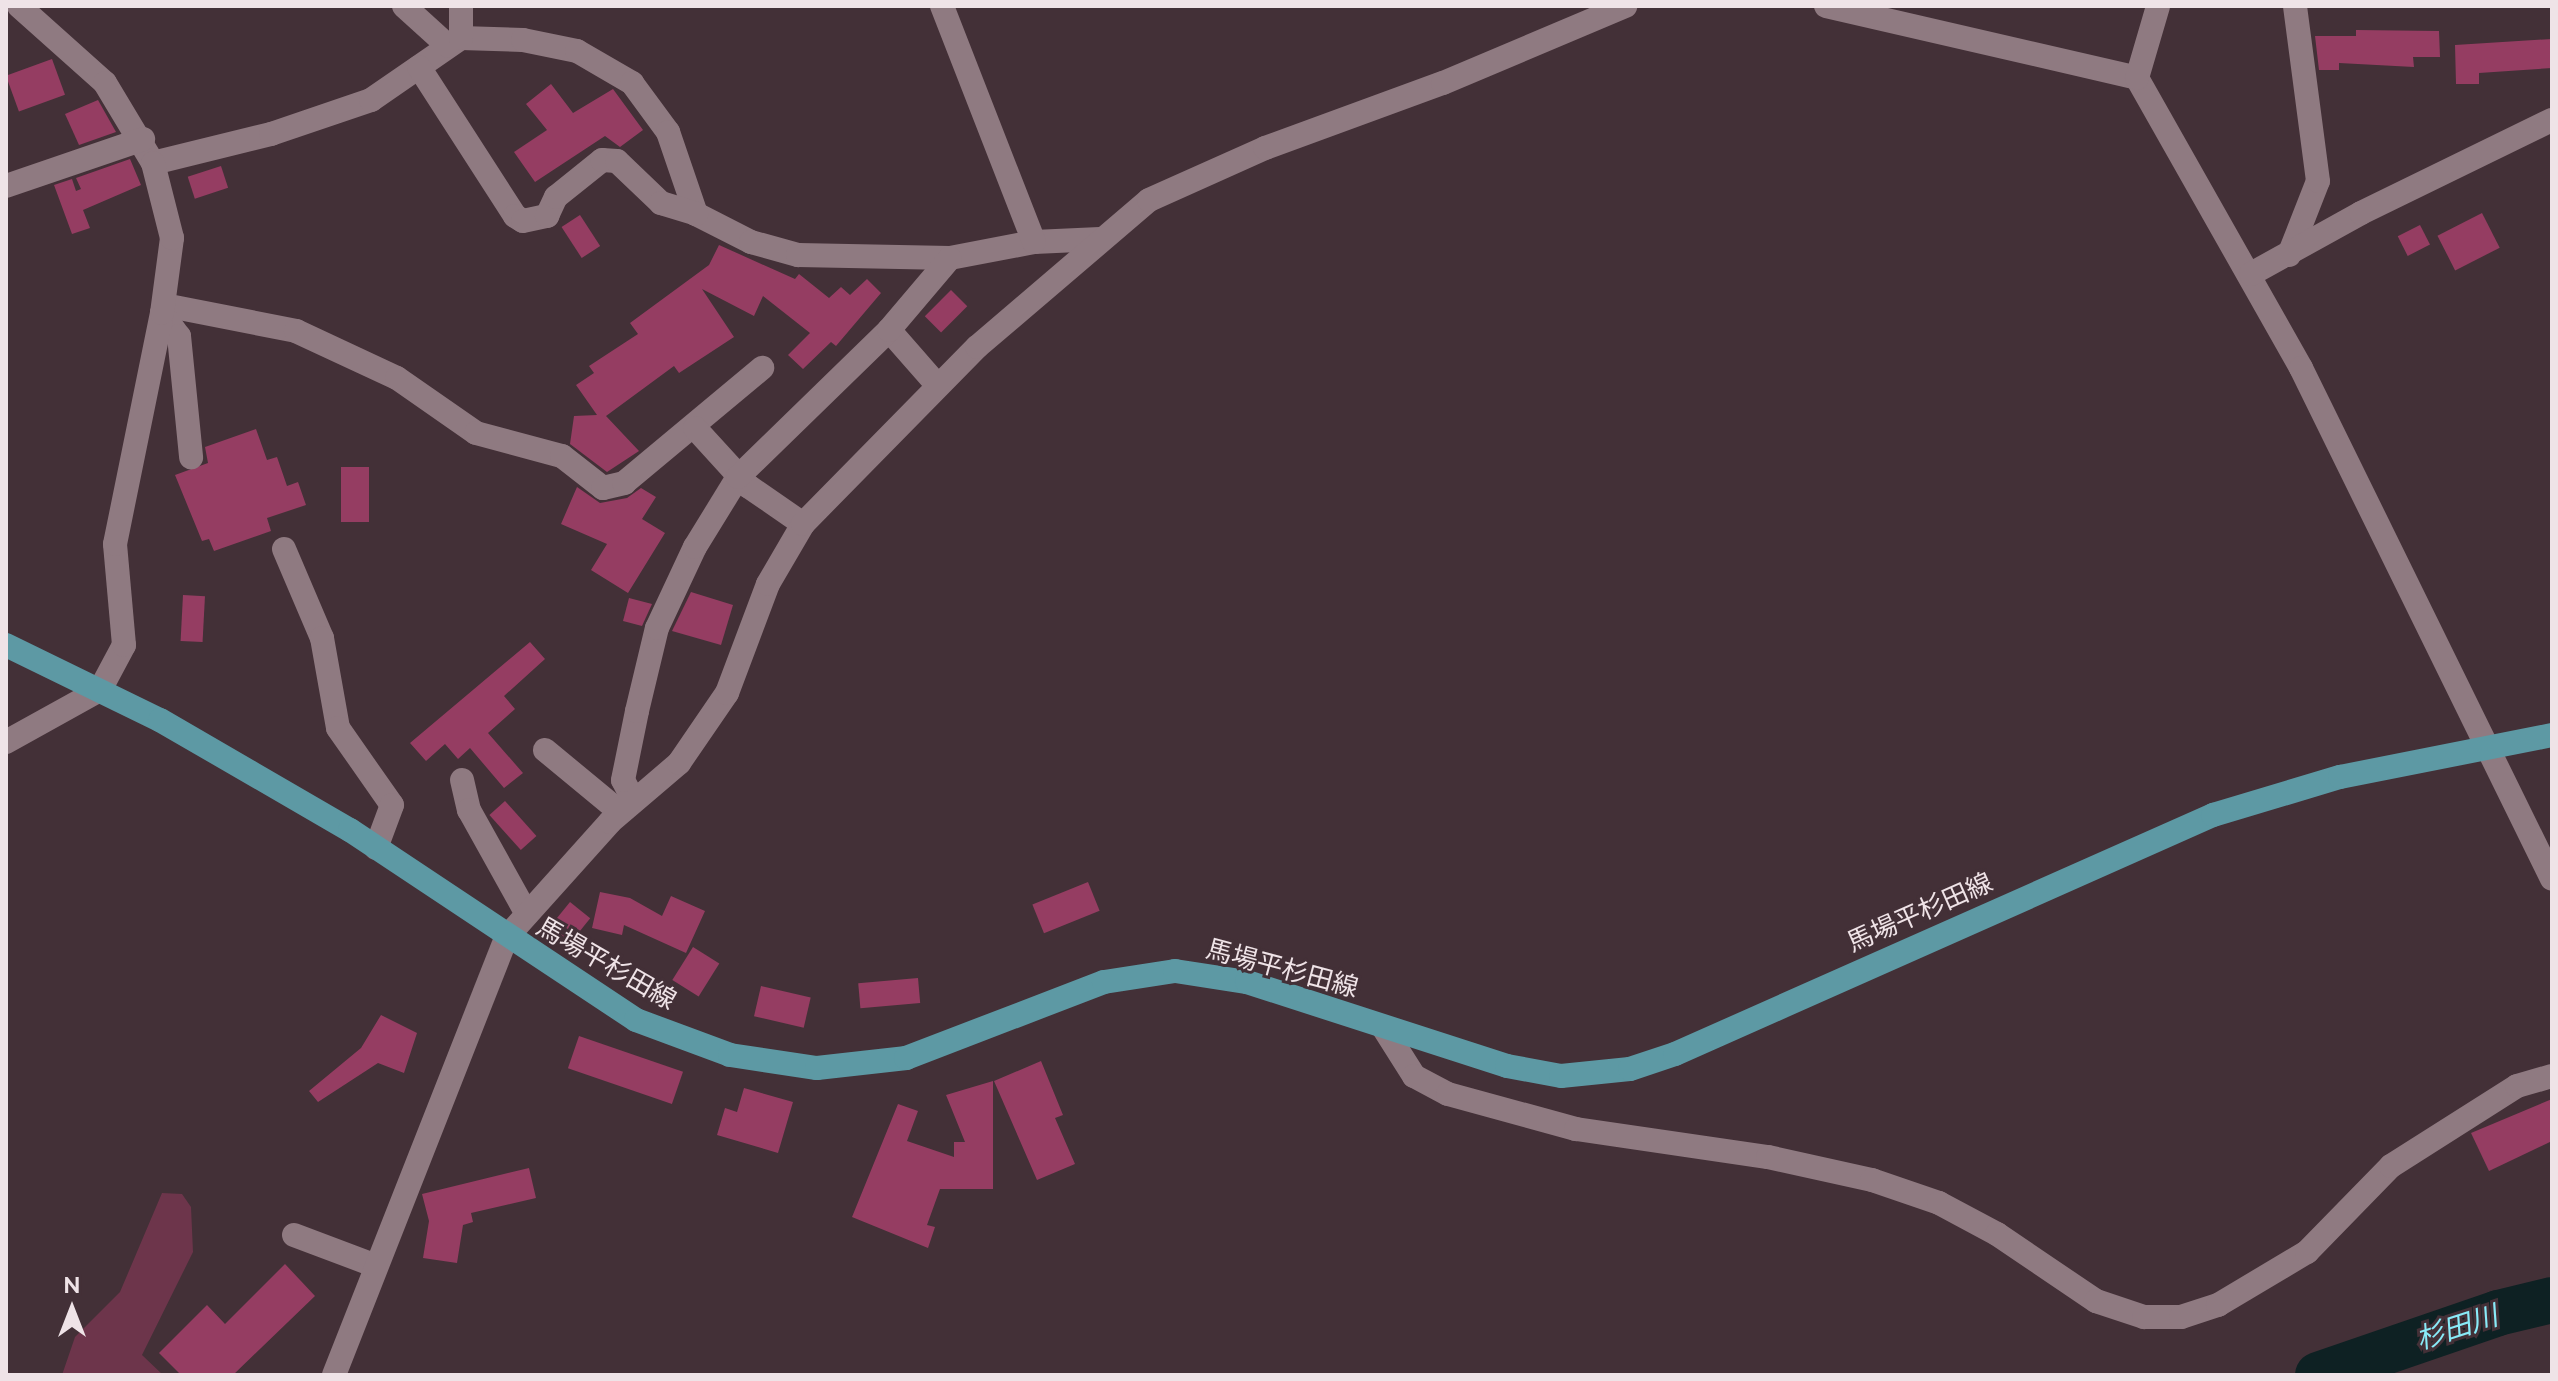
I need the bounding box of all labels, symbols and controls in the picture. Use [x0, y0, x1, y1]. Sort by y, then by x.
street label: 馬場平杉田線 [1842, 867, 1998, 959]
street label: 馬場平杉田線 [531, 911, 681, 1017]
street label: 馬場平杉田線 [1203, 934, 1361, 1004]
north arrow [32, 1269, 112, 1349]
text: N [64, 1272, 80, 1298]
water label: 杉田川 [2412, 1299, 2502, 1357]

